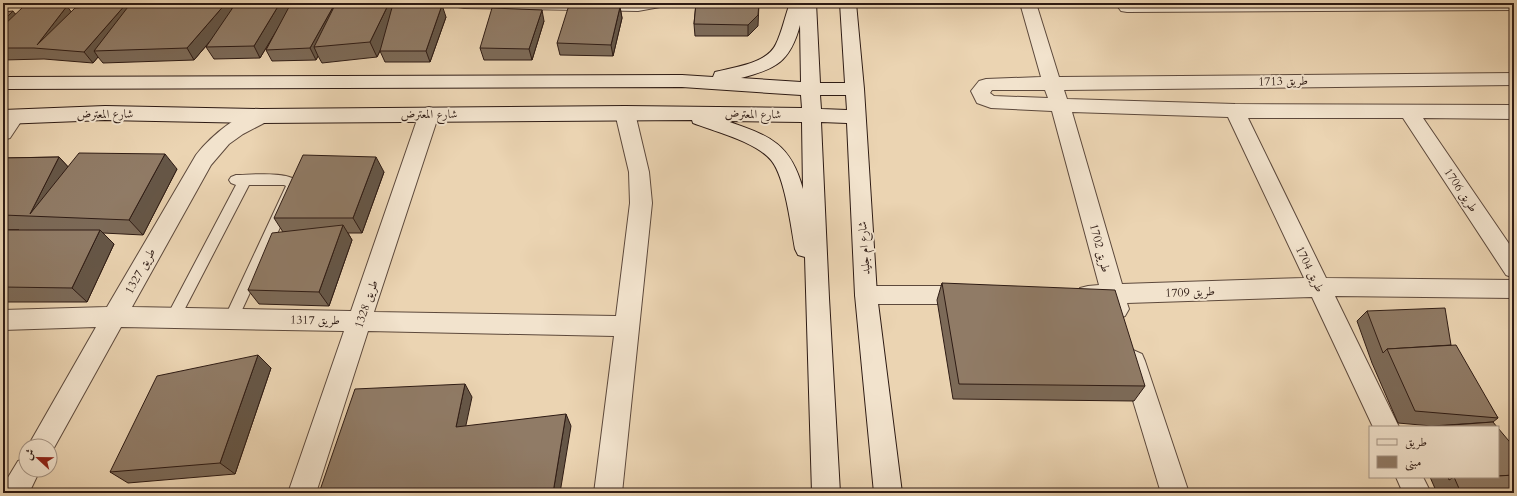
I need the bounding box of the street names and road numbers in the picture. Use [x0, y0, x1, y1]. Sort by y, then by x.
street label: طريق 1713 [1258, 73, 1308, 89]
street label: شارع المعترض [77, 106, 134, 125]
street label: شارع المعترض [401, 106, 457, 125]
street label: شارع المعترض [725, 106, 782, 125]
street label: طريق 1706 [1440, 165, 1482, 215]
street label: شارع ام جليد [854, 220, 877, 275]
street label: طريق 1702 [1086, 222, 1114, 274]
street label: طريق 1704 [1292, 243, 1328, 295]
street label: طريق 1327 [121, 245, 159, 297]
street label: طريق 1328 [350, 278, 382, 330]
street label: طريق 1709 [1165, 283, 1215, 301]
street label: طريق 1317 [290, 312, 340, 328]

